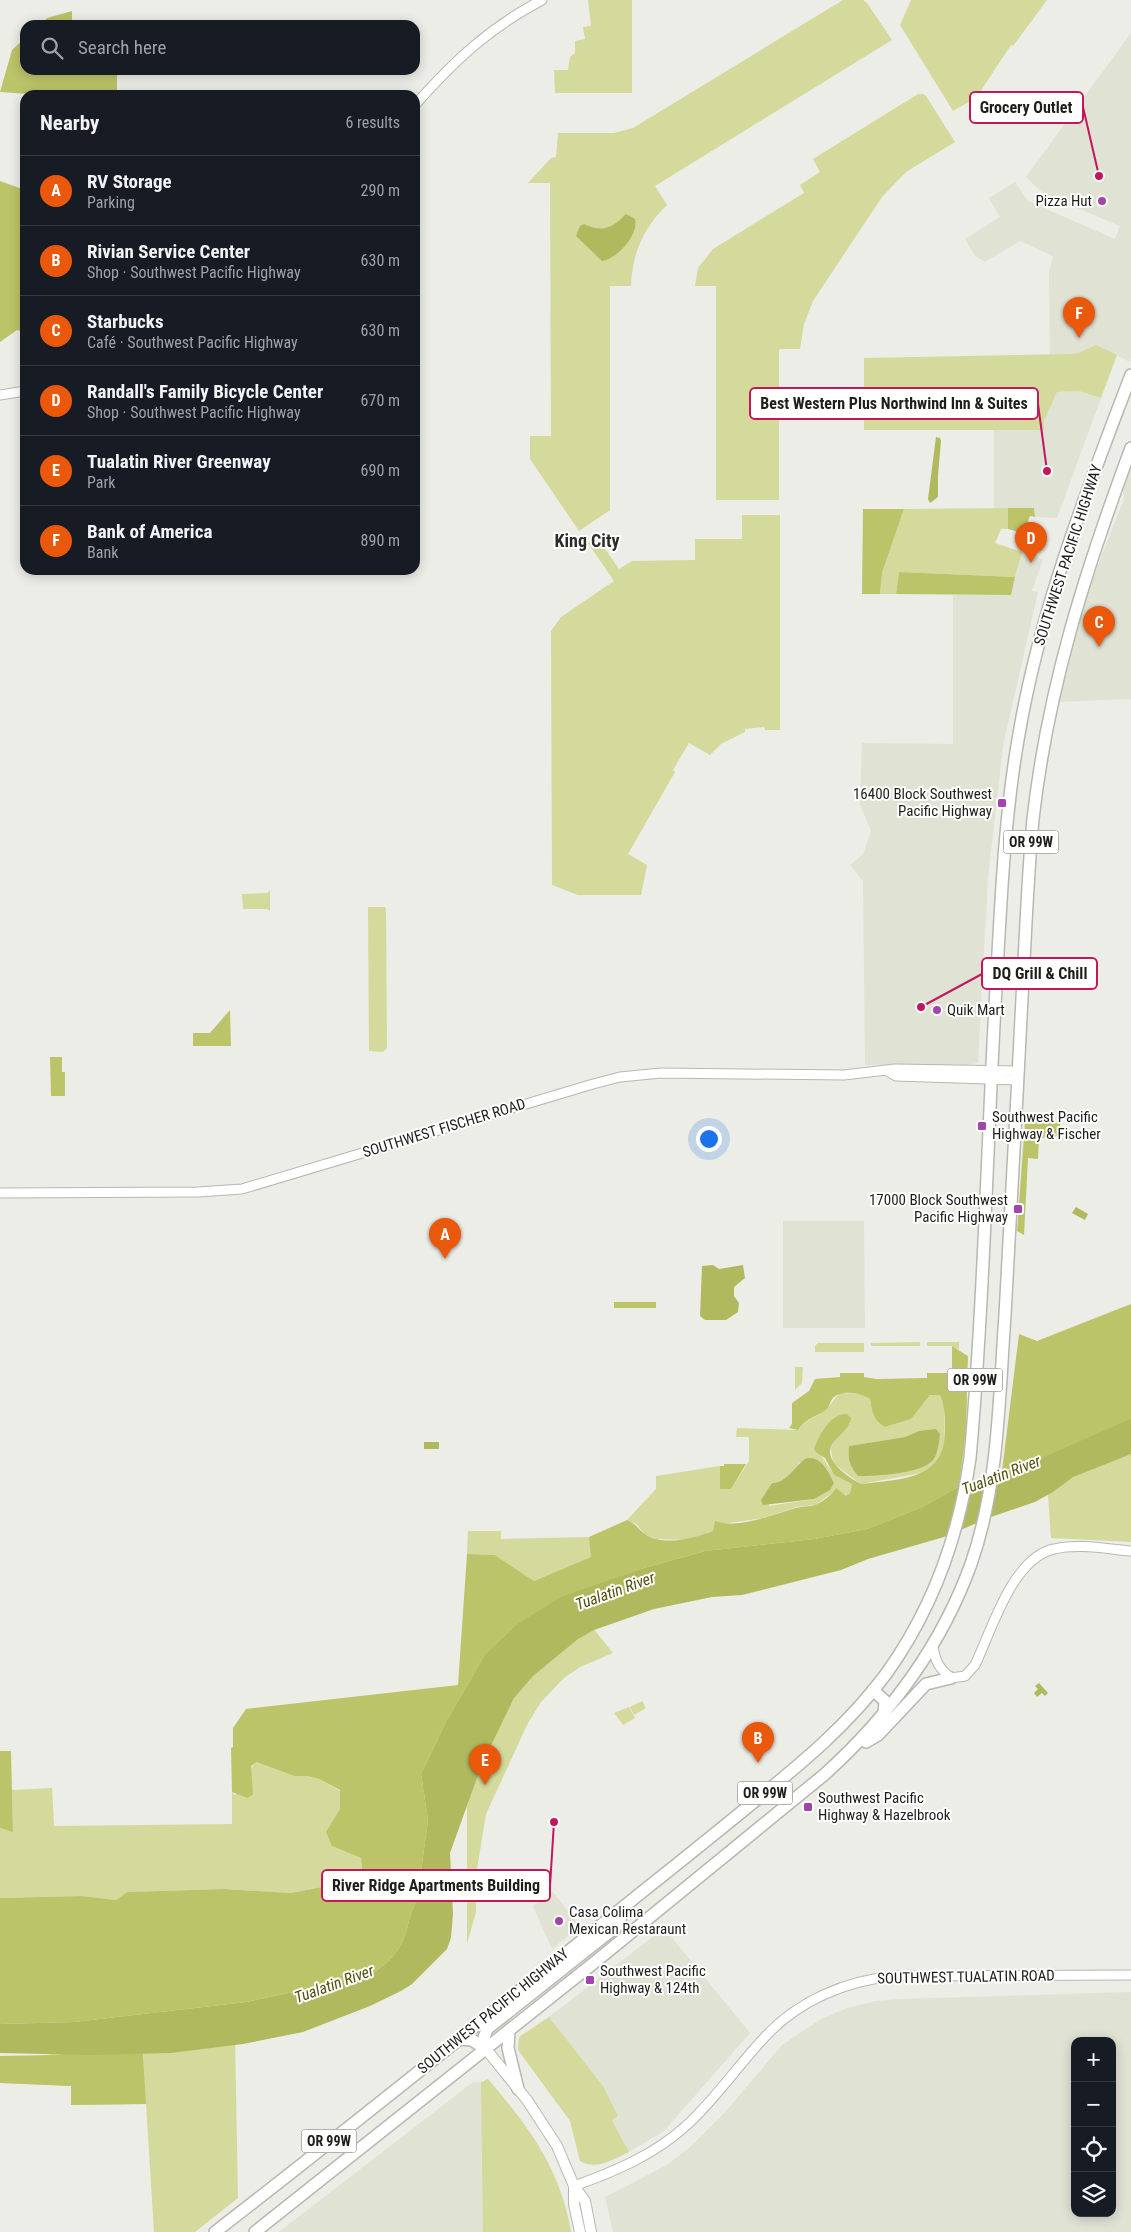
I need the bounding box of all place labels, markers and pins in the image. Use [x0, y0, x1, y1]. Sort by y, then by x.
callout: Grocery Outlet [970, 92, 1083, 123]
place label: Pizza Hut [1035, 192, 1092, 210]
marker: Pizza Hut [1096, 195, 1108, 207]
pin: F [1063, 297, 1095, 338]
callout: Best Western Plus Northwind Inn & Suites [750, 388, 1038, 419]
pin: D [1015, 522, 1047, 563]
pin: C [1083, 606, 1115, 647]
place label: 16400 Block Southwest Pacific Highway [853, 785, 992, 820]
marker: 16400 Block Southwest Pacific Highway [996, 797, 1008, 809]
callout: DQ Grill & Chill [982, 958, 1097, 989]
place label: Quik Mart [947, 1001, 1005, 1019]
marker: Quik Mart [931, 1004, 943, 1016]
place label: Southwest Pacific Highway & Fischer [992, 1108, 1101, 1143]
marker: Southwest Pacific Highway & Fischer [976, 1120, 988, 1132]
place label: 17000 Block Southwest Pacific Highway [869, 1191, 1008, 1226]
marker: 17000 Block Southwest Pacific Highway [1012, 1203, 1024, 1215]
pin: A [429, 1218, 461, 1259]
pin: B [742, 1722, 774, 1763]
pin: E [469, 1744, 501, 1785]
place label: Southwest Pacific Highway & Hazelbrook [818, 1789, 951, 1824]
marker: Southwest Pacific Highway & Hazelbrook [802, 1801, 814, 1813]
callout: River Ridge Apartments Building [322, 1870, 550, 1901]
place label: Casa Colima Mexican Restaraunt [569, 1903, 686, 1938]
marker: Casa Colima Mexican Restaraunt [553, 1915, 565, 1927]
place label: Southwest Pacific Highway & 124th [600, 1962, 706, 1997]
marker: Southwest Pacific Highway & 124th [584, 1974, 596, 1986]

